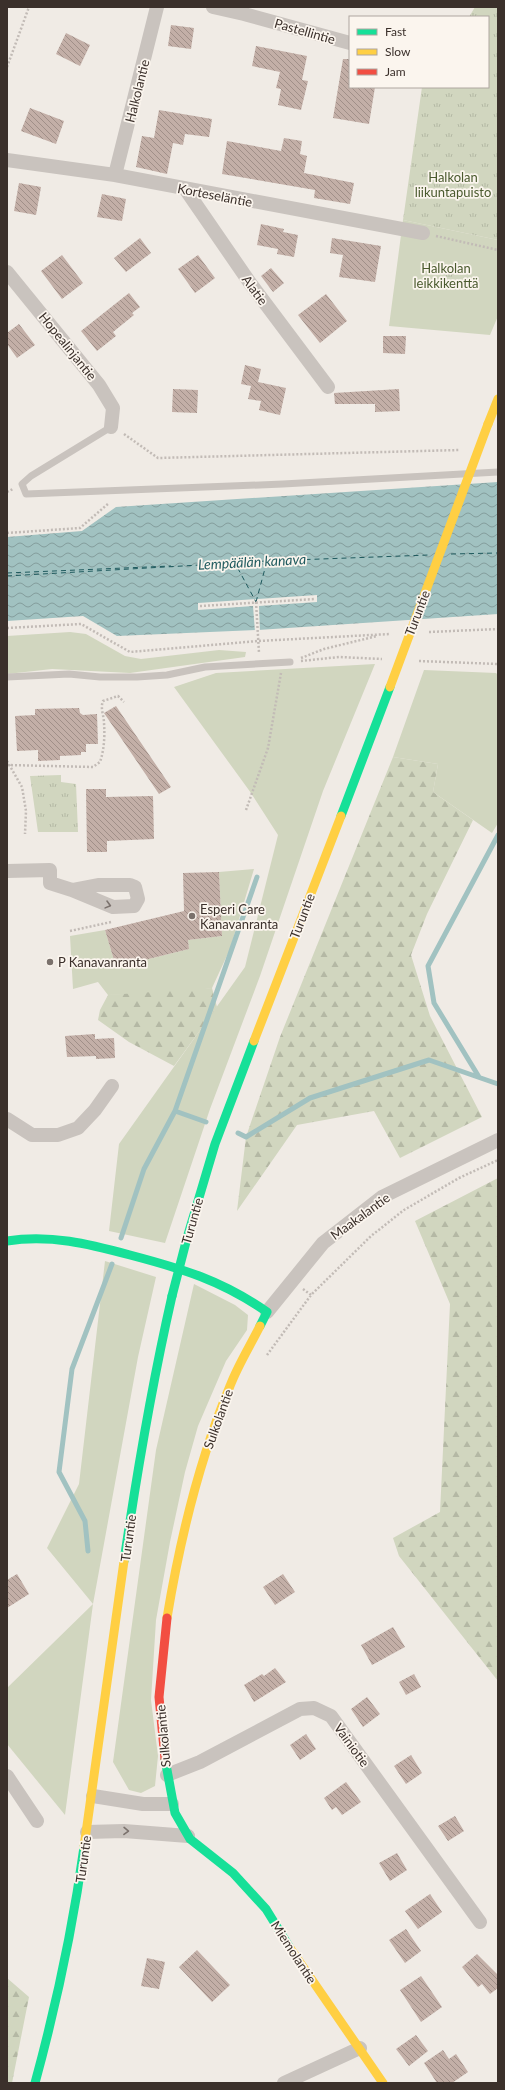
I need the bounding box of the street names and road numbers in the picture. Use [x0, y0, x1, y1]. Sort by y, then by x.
street label: Pastellintie [273, 15, 337, 47]
street label: Halkolantie [121, 58, 153, 124]
street label: Korteseläntie [176, 180, 254, 210]
street label: Alatie [239, 272, 271, 308]
street label: Hopealinjantie [36, 309, 100, 383]
street label: Turuntie [401, 588, 433, 638]
street label: Turuntie [286, 891, 318, 941]
street label: Maakalantie [327, 1189, 393, 1243]
street label: Turuntie [178, 1196, 206, 1246]
street label: Sulkolantie [200, 1387, 236, 1451]
street label: Turuntie [117, 1513, 139, 1563]
street label: Sulkolantie [152, 1704, 174, 1768]
street label: Vainiotie [331, 1720, 373, 1770]
street label: Turuntie [72, 1834, 94, 1884]
street label: Miemolantie [268, 1918, 320, 1986]

